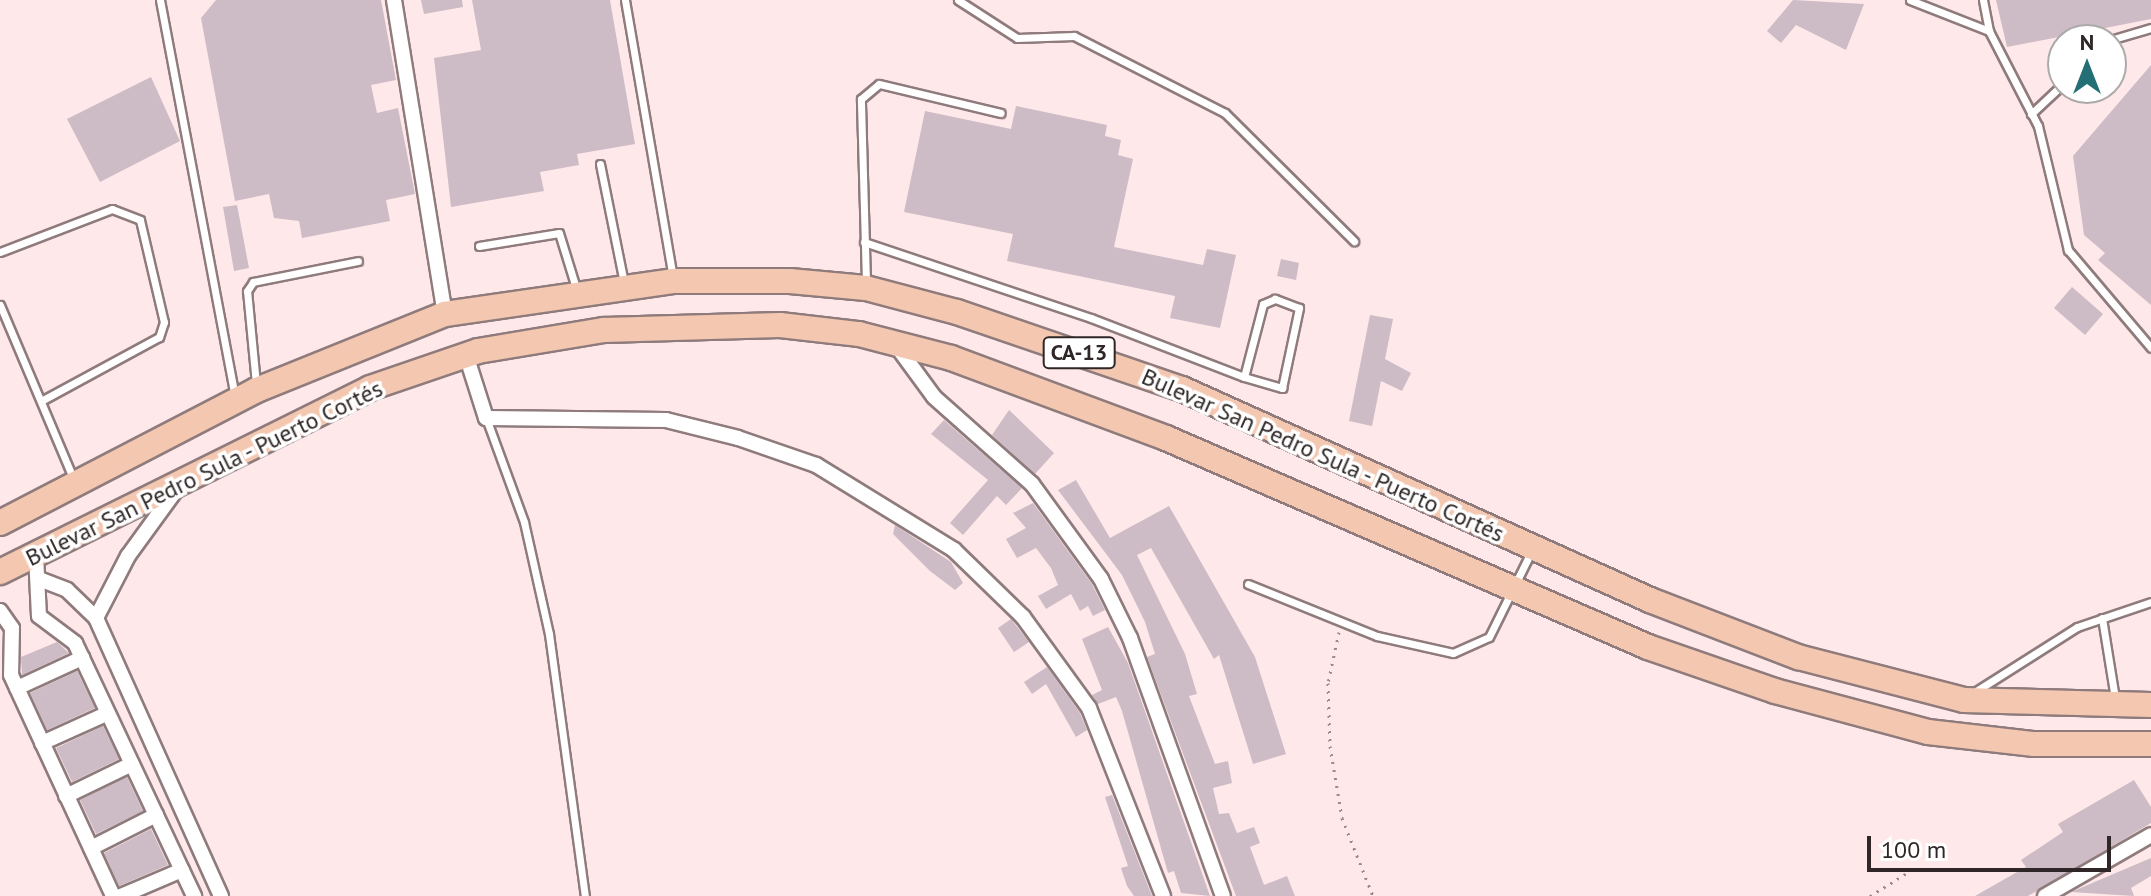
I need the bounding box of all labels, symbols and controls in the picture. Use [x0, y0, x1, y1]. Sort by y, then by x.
north arrow [2047, 24, 2127, 104]
text: N [2080, 28, 2094, 56]
road number: CA-13 [1041, 335, 1117, 371]
street label: Bulevar San Pedro Sula - Puerto Cortés [1136, 361, 1510, 549]
street label: Bulevar San Pedro Sula - Puerto Cortés [19, 373, 389, 573]
scale bar [1871, 820, 2115, 870]
text: 100 m [1881, 834, 1946, 865]

